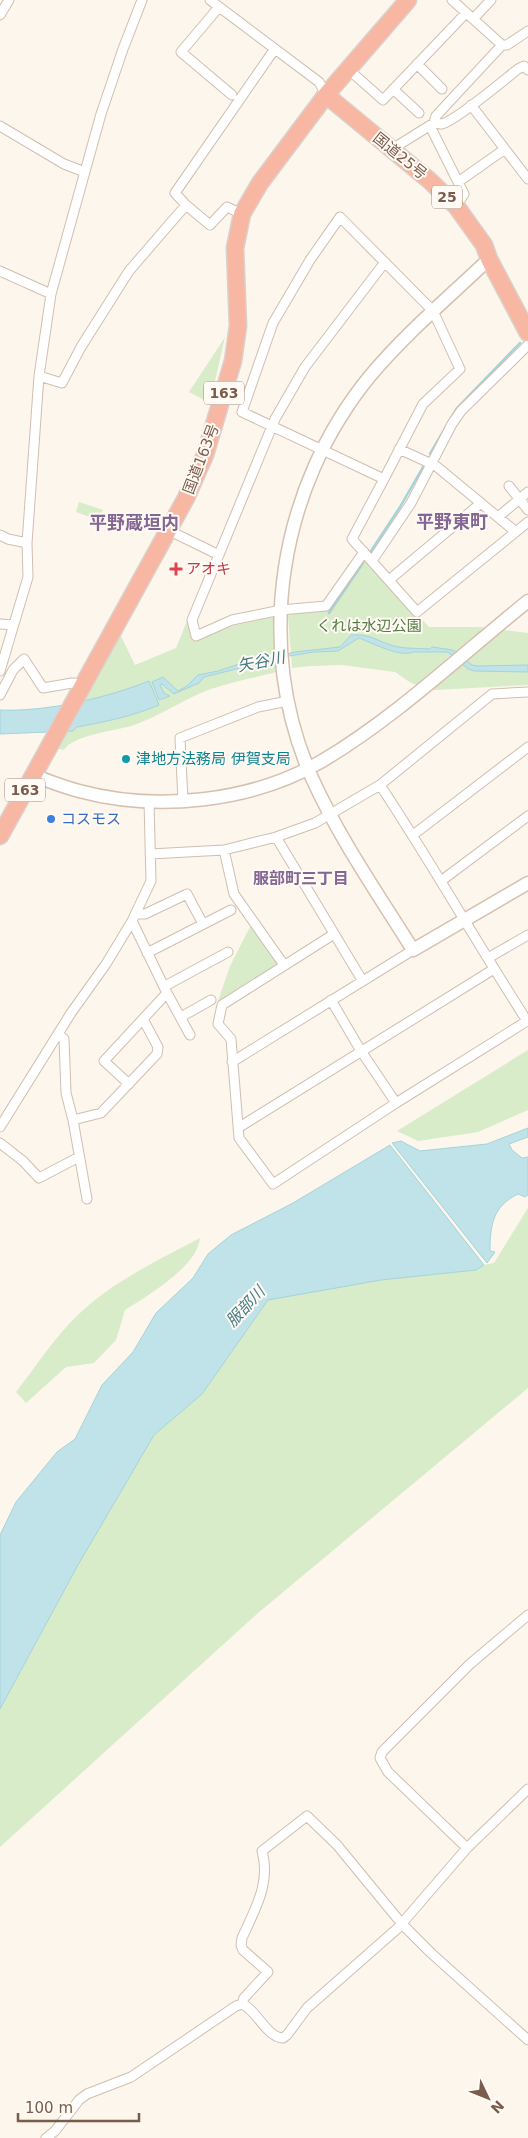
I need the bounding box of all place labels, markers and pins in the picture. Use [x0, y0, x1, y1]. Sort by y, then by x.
place label: アオキ [186, 560, 231, 578]
marker: アオキ [170, 563, 182, 575]
place label: 津地方法務局 伊賀支局 [136, 750, 291, 768]
marker: 津地方法務局 伊賀支局 [120, 753, 132, 765]
place label: コスモス [61, 810, 121, 828]
marker: コスモス [45, 813, 57, 825]

